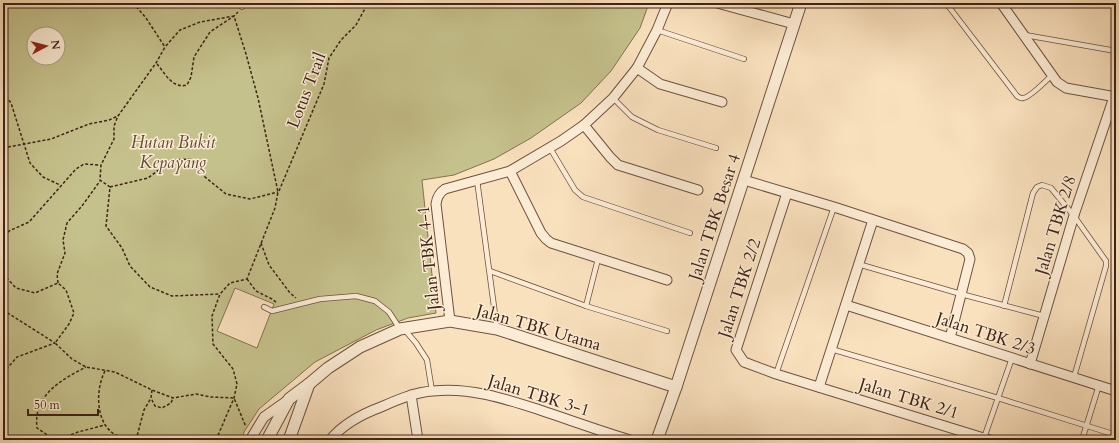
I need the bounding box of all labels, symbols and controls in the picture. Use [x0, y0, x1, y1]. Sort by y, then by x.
north arrow [26, 26, 66, 66]
text: N [47, 39, 64, 51]
street label: Lotus Trail [281, 48, 332, 131]
park label: Hutan Bukit Kepayang [131, 131, 216, 174]
street label: Jalan TBK Besar 4 [682, 151, 746, 286]
street label: Jalan TBK 2/8 [1029, 172, 1082, 281]
street label: Jalan TBK 4-1 [412, 204, 446, 314]
street label: Jalan TBK 2/2 [712, 235, 766, 344]
street label: Jalan TBK Utama [471, 298, 604, 356]
street label: Jalan TBK 2/3 [930, 306, 1038, 360]
street label: Jalan TBK 3-1 [482, 368, 593, 422]
street label: Jalan TBK 2/1 [853, 372, 962, 425]
scale bar [28, 391, 98, 417]
text: 50 m [34, 397, 61, 413]

